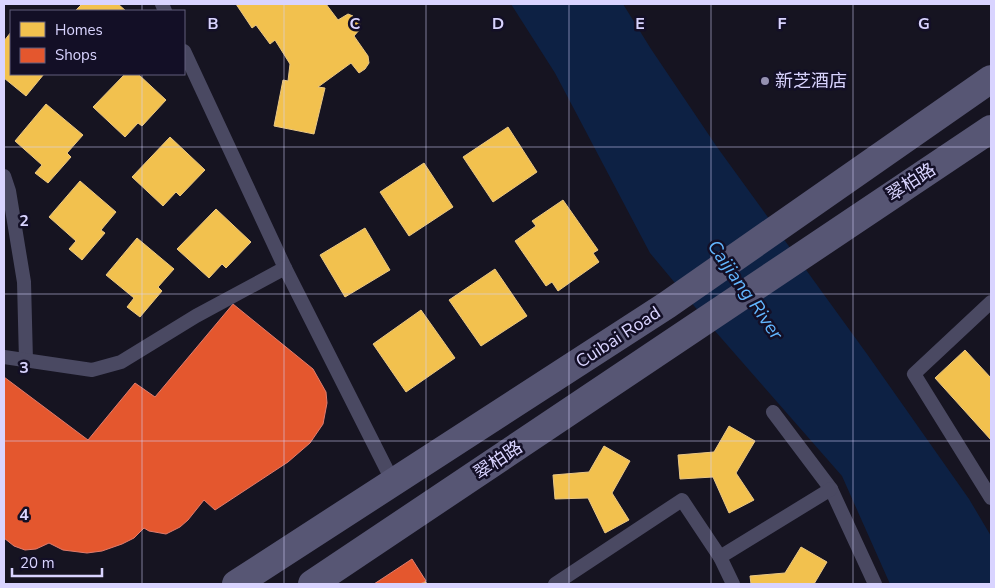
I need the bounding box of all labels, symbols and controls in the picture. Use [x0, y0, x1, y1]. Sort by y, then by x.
legend [10, 10, 185, 75]
text: B [207, 13, 219, 35]
text: C [350, 13, 361, 35]
text: D [492, 13, 504, 35]
text: E [635, 13, 645, 35]
text: F [778, 13, 787, 35]
text: G [918, 13, 930, 35]
text: Homes [55, 20, 103, 40]
text: Shops [55, 45, 97, 65]
place label: 新芝酒店 [775, 69, 847, 93]
marker: 新芝酒店 [759, 75, 771, 87]
street label: 翠柏路 [882, 157, 940, 207]
text: 2 [19, 210, 29, 232]
water label: Caijiang River [701, 235, 790, 346]
street label: Cuibai Road [571, 301, 665, 373]
text: 3 [19, 357, 29, 379]
street label: 翠柏路 [469, 435, 527, 485]
text: 4 [19, 504, 29, 526]
scale bar [12, 546, 102, 578]
text: 20 m [20, 553, 55, 573]

